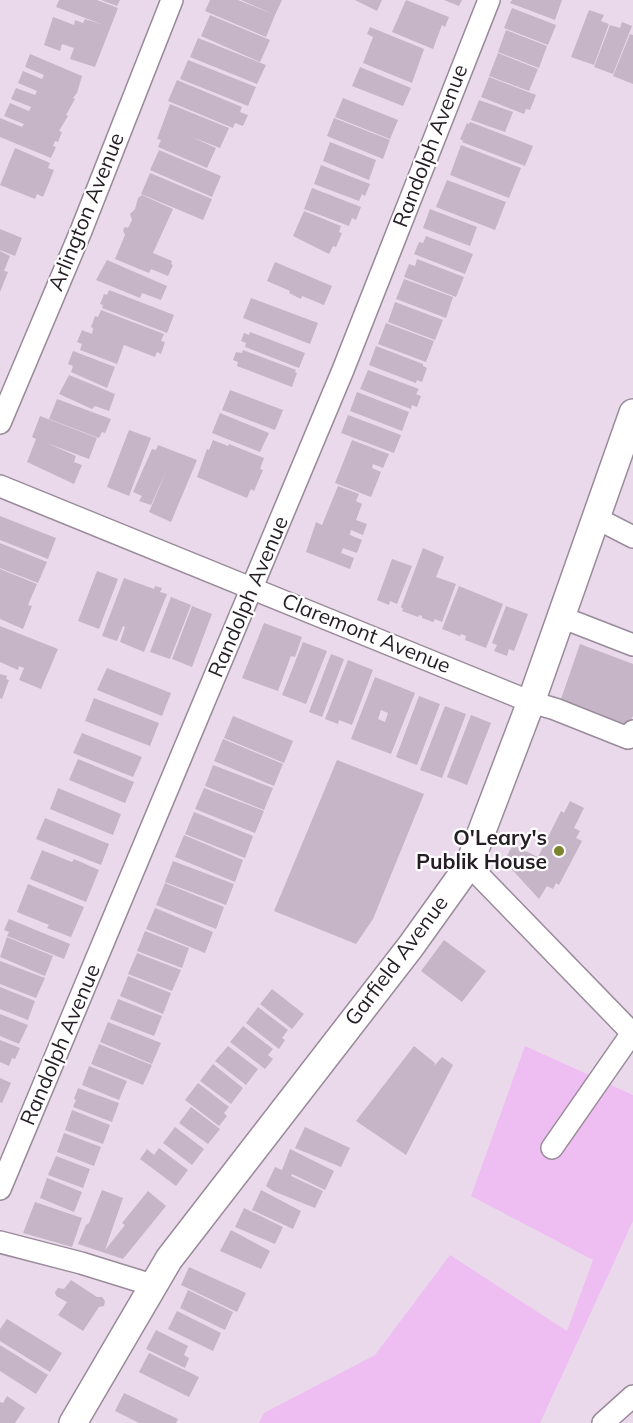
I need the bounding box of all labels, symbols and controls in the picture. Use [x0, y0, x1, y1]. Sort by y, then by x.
street label: Randolph Avenue [388, 61, 474, 231]
street label: Arlington Avenue [44, 129, 130, 295]
street label: Randolph Avenue [204, 513, 294, 681]
street label: Claremont Avenue [278, 589, 454, 679]
place label: O'Leary's Publik House [416, 826, 547, 876]
marker: O'Leary's Publik House [552, 844, 566, 858]
street label: Garfield Avenue [340, 891, 454, 1031]
street label: Randolph Avenue [16, 961, 106, 1129]

